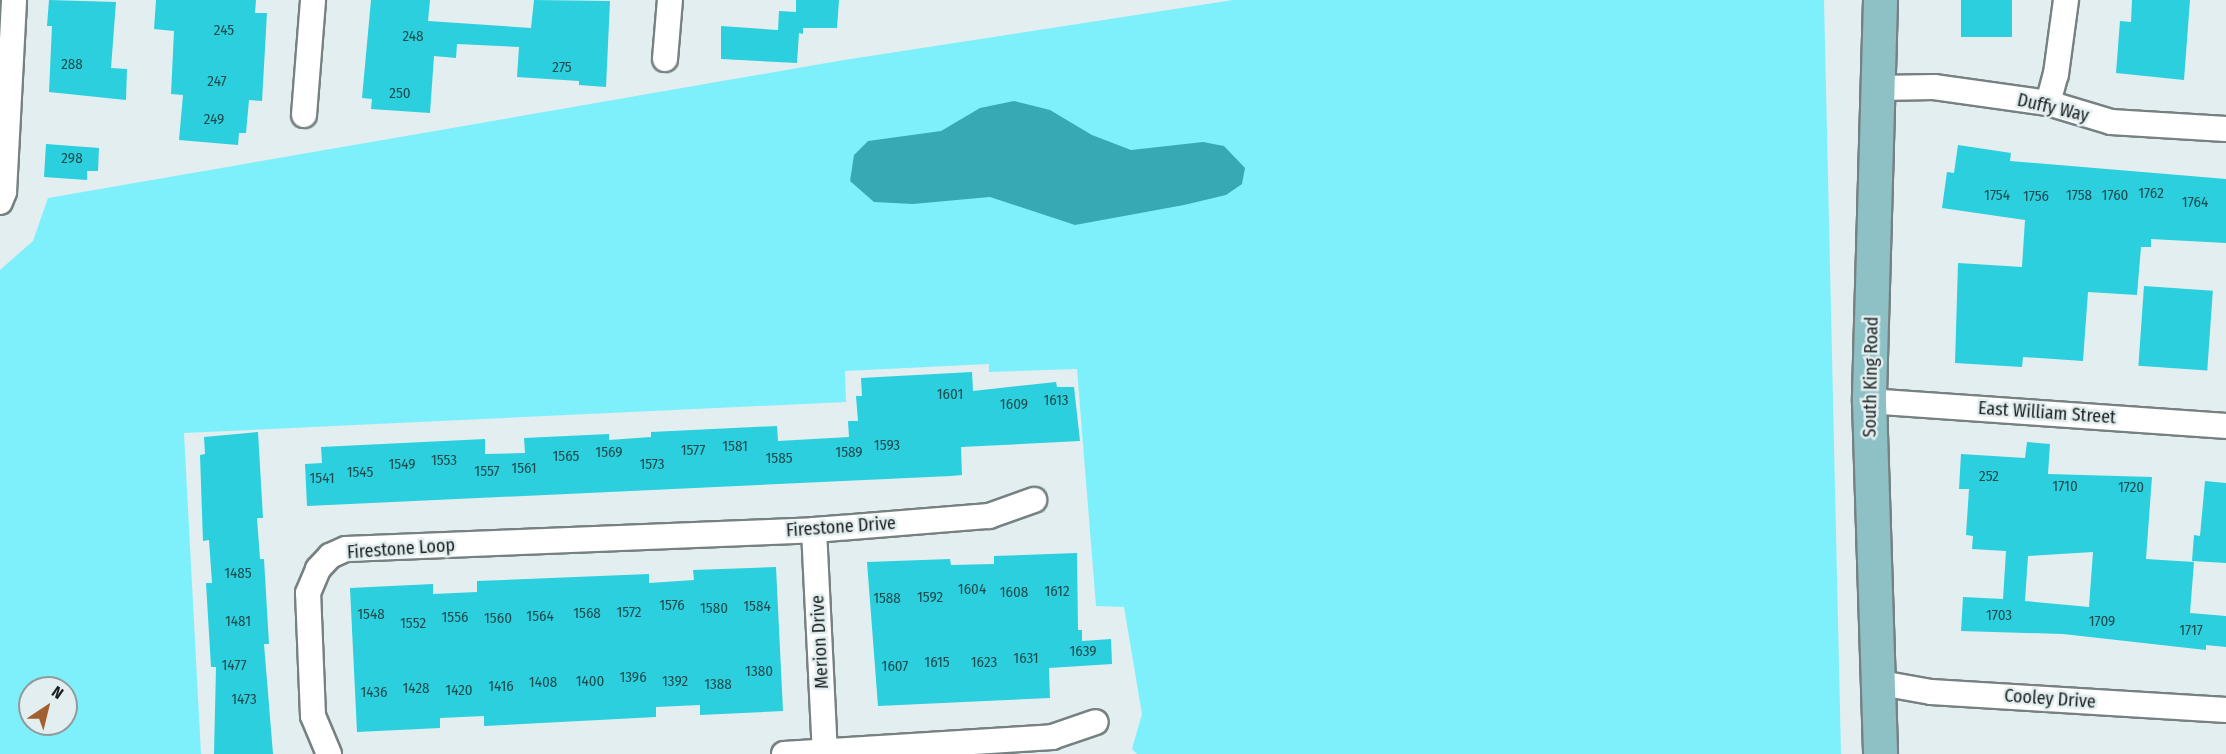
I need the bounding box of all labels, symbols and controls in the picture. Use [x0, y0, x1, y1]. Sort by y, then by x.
house number: 245 [214, 22, 234, 40]
house number: 248 [402, 28, 424, 46]
house number: 288 [61, 56, 83, 74]
house number: 275 [552, 59, 572, 77]
house number: 247 [207, 73, 227, 91]
house number: 250 [389, 85, 411, 103]
street label: Duffy Way [2015, 89, 2091, 127]
house number: 249 [204, 111, 224, 129]
house number: 298 [61, 150, 83, 168]
house number: 1762 [2138, 185, 2164, 203]
house number: 1754 [1984, 187, 2010, 205]
house number: 1758 [2066, 187, 2092, 205]
house number: 1760 [2102, 187, 2128, 205]
house number: 1756 [2023, 188, 2049, 206]
house number: 1764 [2182, 194, 2208, 212]
street label: South King Road [1859, 316, 1883, 438]
house number: 1601 [937, 386, 963, 404]
house number: 1613 [1043, 392, 1069, 410]
house number: 1609 [1000, 396, 1028, 414]
street label: East William Street [1977, 397, 2117, 429]
house number: 1593 [874, 437, 900, 455]
house number: 1581 [722, 438, 748, 456]
house number: 1577 [681, 442, 705, 460]
house number: 1569 [595, 444, 623, 462]
house number: 1589 [835, 444, 863, 462]
house number: 1565 [553, 448, 579, 466]
house number: 1585 [765, 450, 793, 468]
house number: 1553 [431, 452, 457, 470]
house number: 1549 [388, 456, 416, 474]
house number: 1573 [639, 456, 665, 474]
house number: 1561 [511, 460, 537, 478]
house number: 1557 [474, 463, 500, 481]
house number: 1545 [347, 464, 373, 482]
house number: 252 [1979, 468, 1999, 486]
house number: 1541 [309, 470, 335, 488]
house number: 1710 [2052, 478, 2078, 496]
house number: 1720 [2118, 479, 2144, 497]
street label: Firestone Drive [785, 512, 897, 542]
street label: Firestone Loop [346, 534, 456, 564]
house number: 1485 [224, 565, 252, 583]
house number: 1604 [958, 581, 986, 599]
house number: 1612 [1044, 583, 1070, 601]
house number: 1608 [1000, 584, 1028, 602]
house number: 1592 [917, 589, 943, 607]
house number: 1588 [873, 590, 901, 608]
street label: Merion Drive [807, 595, 833, 689]
house number: 1576 [659, 597, 685, 615]
house number: 1584 [743, 598, 771, 616]
house number: 1580 [700, 600, 728, 618]
house number: 1572 [617, 604, 641, 622]
house number: 1568 [573, 605, 601, 623]
house number: 1548 [357, 606, 385, 624]
house number: 1703 [1986, 607, 2012, 625]
house number: 1564 [526, 608, 554, 626]
house number: 1556 [442, 609, 468, 627]
house number: 1560 [484, 610, 512, 628]
house number: 1481 [225, 613, 251, 631]
house number: 1709 [2089, 613, 2115, 631]
house number: 1552 [400, 615, 426, 633]
house number: 1717 [2179, 622, 2203, 640]
house number: 1639 [1069, 643, 1097, 661]
house number: 1631 [1013, 650, 1039, 668]
house number: 1615 [924, 654, 950, 672]
house number: 1623 [971, 654, 997, 672]
house number: 1477 [221, 657, 247, 675]
house number: 1607 [882, 658, 908, 676]
house number: 1380 [745, 663, 773, 681]
house number: 1396 [619, 669, 647, 687]
house number: 1400 [576, 673, 604, 691]
house number: 1392 [662, 673, 688, 691]
house number: 1408 [529, 674, 557, 692]
north arrow [18, 676, 78, 736]
house number: 1388 [704, 676, 732, 694]
house number: 1416 [488, 678, 514, 696]
house number: 1428 [402, 680, 430, 698]
text: N [48, 682, 67, 703]
house number: 1420 [445, 682, 473, 700]
house number: 1436 [360, 684, 388, 702]
street label: Cooley Drive [2004, 685, 2096, 713]
house number: 1473 [231, 691, 257, 709]

